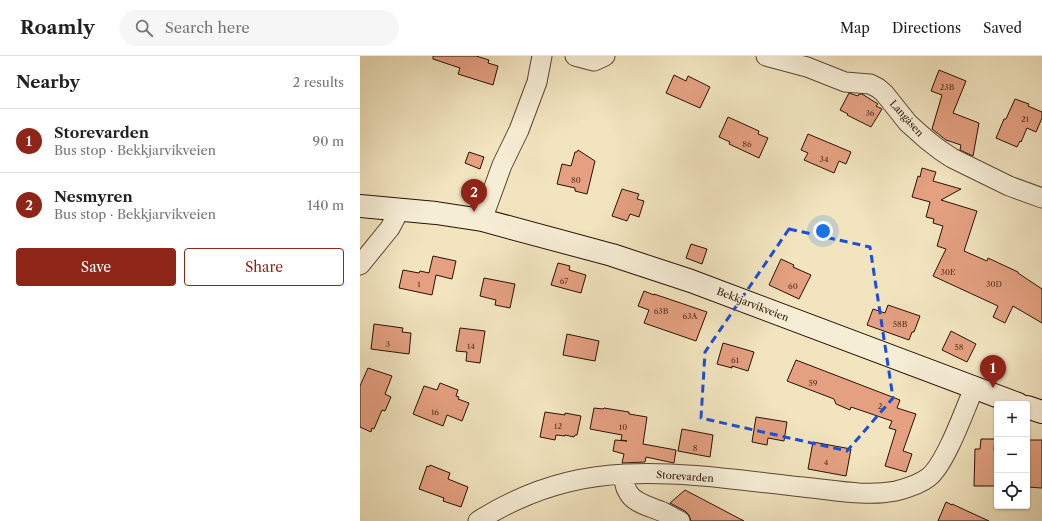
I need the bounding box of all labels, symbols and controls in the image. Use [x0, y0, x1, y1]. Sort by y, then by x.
search box [119, 10, 399, 46]
text: Roamly [20, 16, 95, 39]
icon: search [133, 17, 155, 39]
text: Search here [165, 18, 250, 37]
text: Map [840, 19, 870, 37]
text: Directions [892, 19, 961, 37]
text: Saved [983, 19, 1022, 37]
text: Nearby [16, 72, 80, 92]
text: 2 results [293, 74, 344, 90]
house number: 23B [940, 82, 955, 92]
street label: Langåsen [887, 97, 927, 140]
house number: 36 [865, 108, 875, 118]
house number: 21 [1021, 114, 1030, 124]
text: Storevarden [54, 123, 149, 142]
text: 1 [26, 133, 32, 149]
text: 90 m [313, 133, 344, 149]
house number: 86 [742, 139, 752, 149]
text: Bus stop · Bekkjarvikveien [54, 142, 216, 158]
house number: 34 [819, 154, 829, 164]
house number: 80 [571, 175, 581, 185]
pin: 2 [461, 179, 487, 212]
text: Nesmyren [54, 187, 133, 206]
text: 2 [25, 197, 33, 213]
text: 140 m [307, 197, 344, 213]
text: Bus stop · Bekkjarvikveien [54, 206, 216, 222]
your location [813, 221, 833, 241]
button: Save [16, 248, 176, 286]
button: Share [184, 248, 344, 286]
house number: 30E [941, 267, 956, 277]
house number: 67 [560, 276, 568, 286]
house number: 1 [417, 279, 421, 289]
house number: 30D [986, 279, 1002, 289]
house number: 60 [788, 281, 798, 291]
street label: Bekkjarvikveien [715, 285, 791, 324]
house number: 63B [654, 306, 669, 316]
house number: 63A [682, 311, 699, 321]
house number: 58B [893, 319, 908, 329]
house number: 3 [386, 339, 390, 349]
house number: 14 [467, 341, 475, 351]
house number: 58 [954, 342, 964, 352]
house number: 61 [731, 355, 740, 365]
pin: 1 [980, 355, 1006, 388]
house number: 59 [808, 378, 818, 388]
house number: 2 [878, 401, 883, 411]
map controls [994, 401, 1030, 509]
button: + [994, 401, 1030, 437]
house number: 16 [431, 407, 439, 417]
house number: 12 [554, 421, 562, 431]
house number: 10 [619, 422, 627, 432]
button: − [994, 437, 1030, 473]
house number: 8 [693, 443, 698, 453]
house number: 4 [824, 457, 829, 467]
street label: Storevarden [656, 468, 715, 485]
button: locate [994, 473, 1030, 509]

